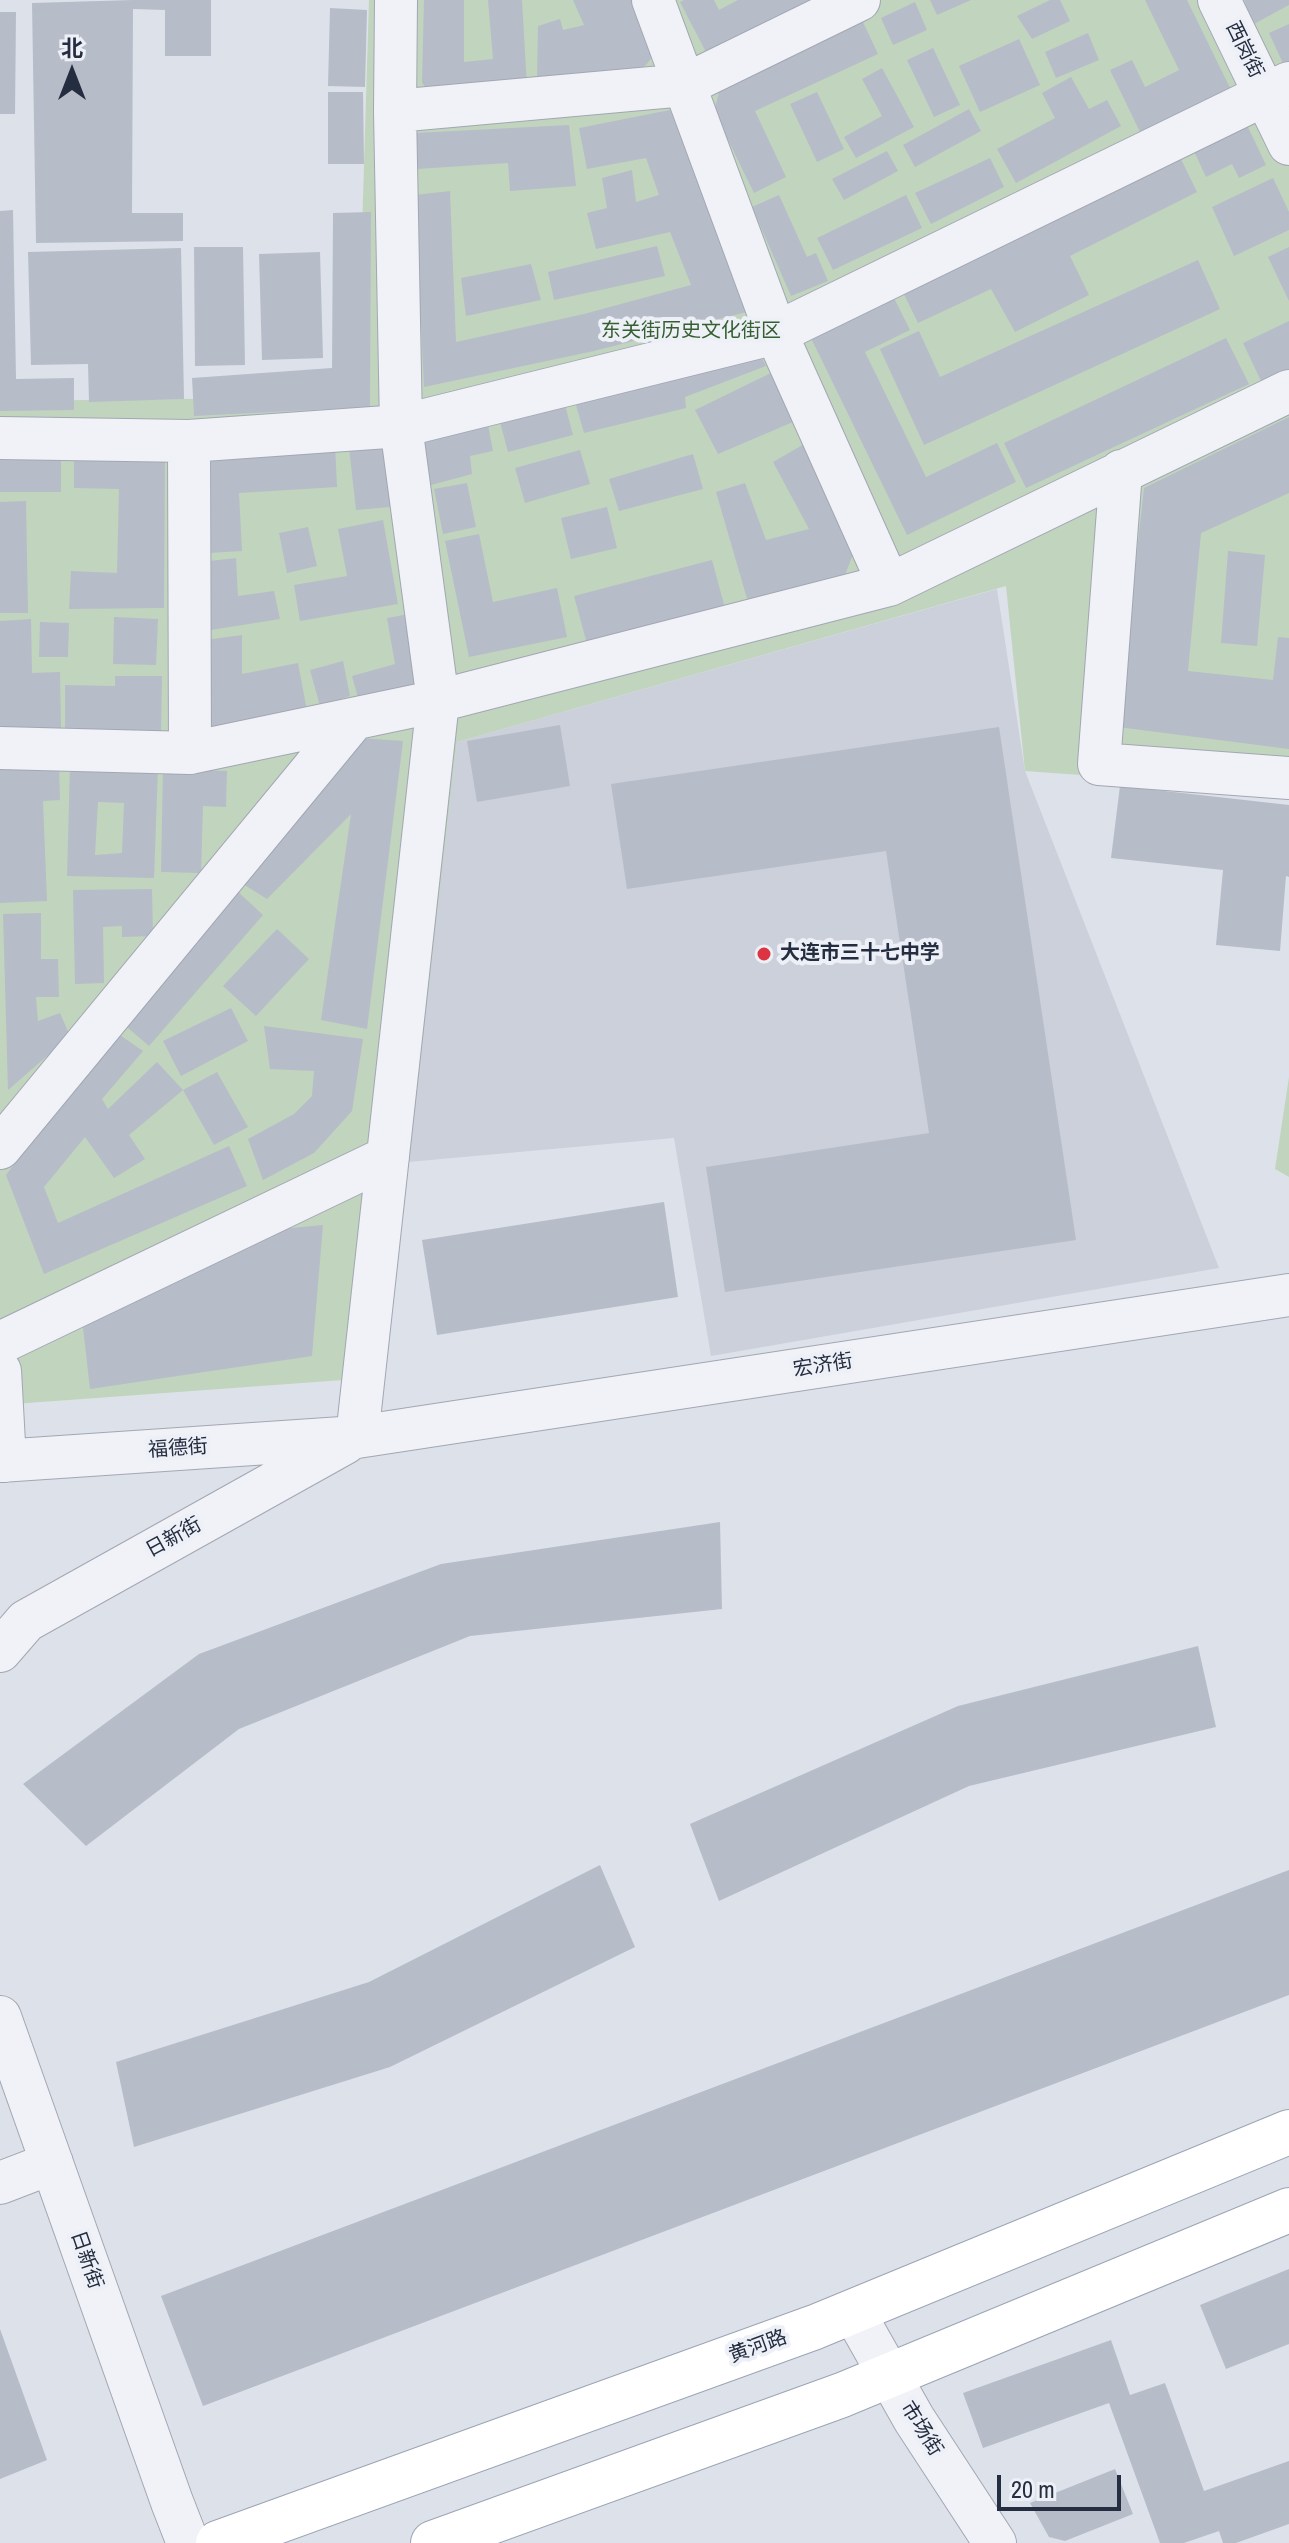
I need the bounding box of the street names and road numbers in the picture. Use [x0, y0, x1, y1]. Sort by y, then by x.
street label: 西岗街 [1220, 18, 1268, 82]
street label: 宏济街 [791, 1349, 855, 1383]
street label: 福德街 [147, 1435, 209, 1463]
street label: 日新街 [142, 1513, 206, 1563]
street label: 日新街 [65, 2228, 107, 2292]
street label: 黄河路 [726, 2325, 790, 2369]
street label: 市场街 [895, 2397, 947, 2461]

